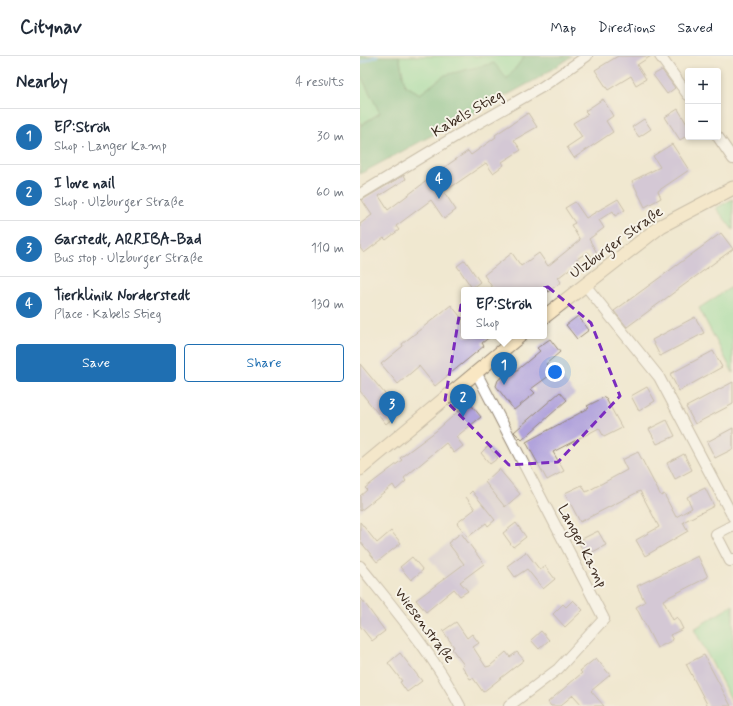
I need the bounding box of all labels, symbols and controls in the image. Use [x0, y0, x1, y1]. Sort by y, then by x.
text: Citynav [20, 15, 82, 40]
text: Map [550, 19, 576, 37]
text: Directions [598, 19, 656, 37]
text: Saved [678, 19, 713, 37]
map controls [685, 68, 721, 140]
button: + [685, 68, 721, 104]
text: Nearby [16, 71, 68, 93]
text: 4 results [295, 74, 344, 91]
street label: Kabels Stieg [428, 85, 507, 142]
button: − [685, 104, 721, 140]
text: EP:Ströh [54, 118, 111, 138]
text: 1 [26, 128, 32, 145]
text: 30 m [317, 128, 344, 145]
text: Shop · Langer Kamp [54, 138, 167, 155]
pin: 4 [426, 166, 452, 199]
text: I love nail [54, 174, 115, 194]
text: 2 [26, 184, 32, 201]
text: 60 m [316, 184, 344, 201]
text: Shop · Ulzburger Straße [54, 194, 184, 211]
street label: Ulzburger Straße [566, 202, 668, 284]
text: Garstedt, ARRIBA-Bad [54, 230, 202, 250]
text: 3 [26, 240, 32, 257]
text: 110 m [311, 240, 344, 257]
text: Bus stop · Ulzburger Straße [54, 250, 203, 267]
text: Tierklinik Norderstedt [54, 286, 190, 306]
popup [461, 287, 547, 339]
text: EP:Ströh [476, 295, 532, 315]
text: 4 [25, 296, 33, 313]
text: 130 m [311, 296, 344, 313]
text: Place · Kabels Stieg [54, 306, 161, 323]
text: Shop [476, 315, 500, 332]
button: Save [16, 344, 176, 382]
button: Share [184, 344, 344, 382]
pin: 1 [491, 352, 517, 385]
your location [545, 362, 565, 382]
pin: 2 [450, 384, 476, 417]
pin: 3 [379, 391, 405, 424]
street label: Langer Kamp [552, 501, 612, 592]
street label: Wiesenstraße [389, 584, 459, 667]

